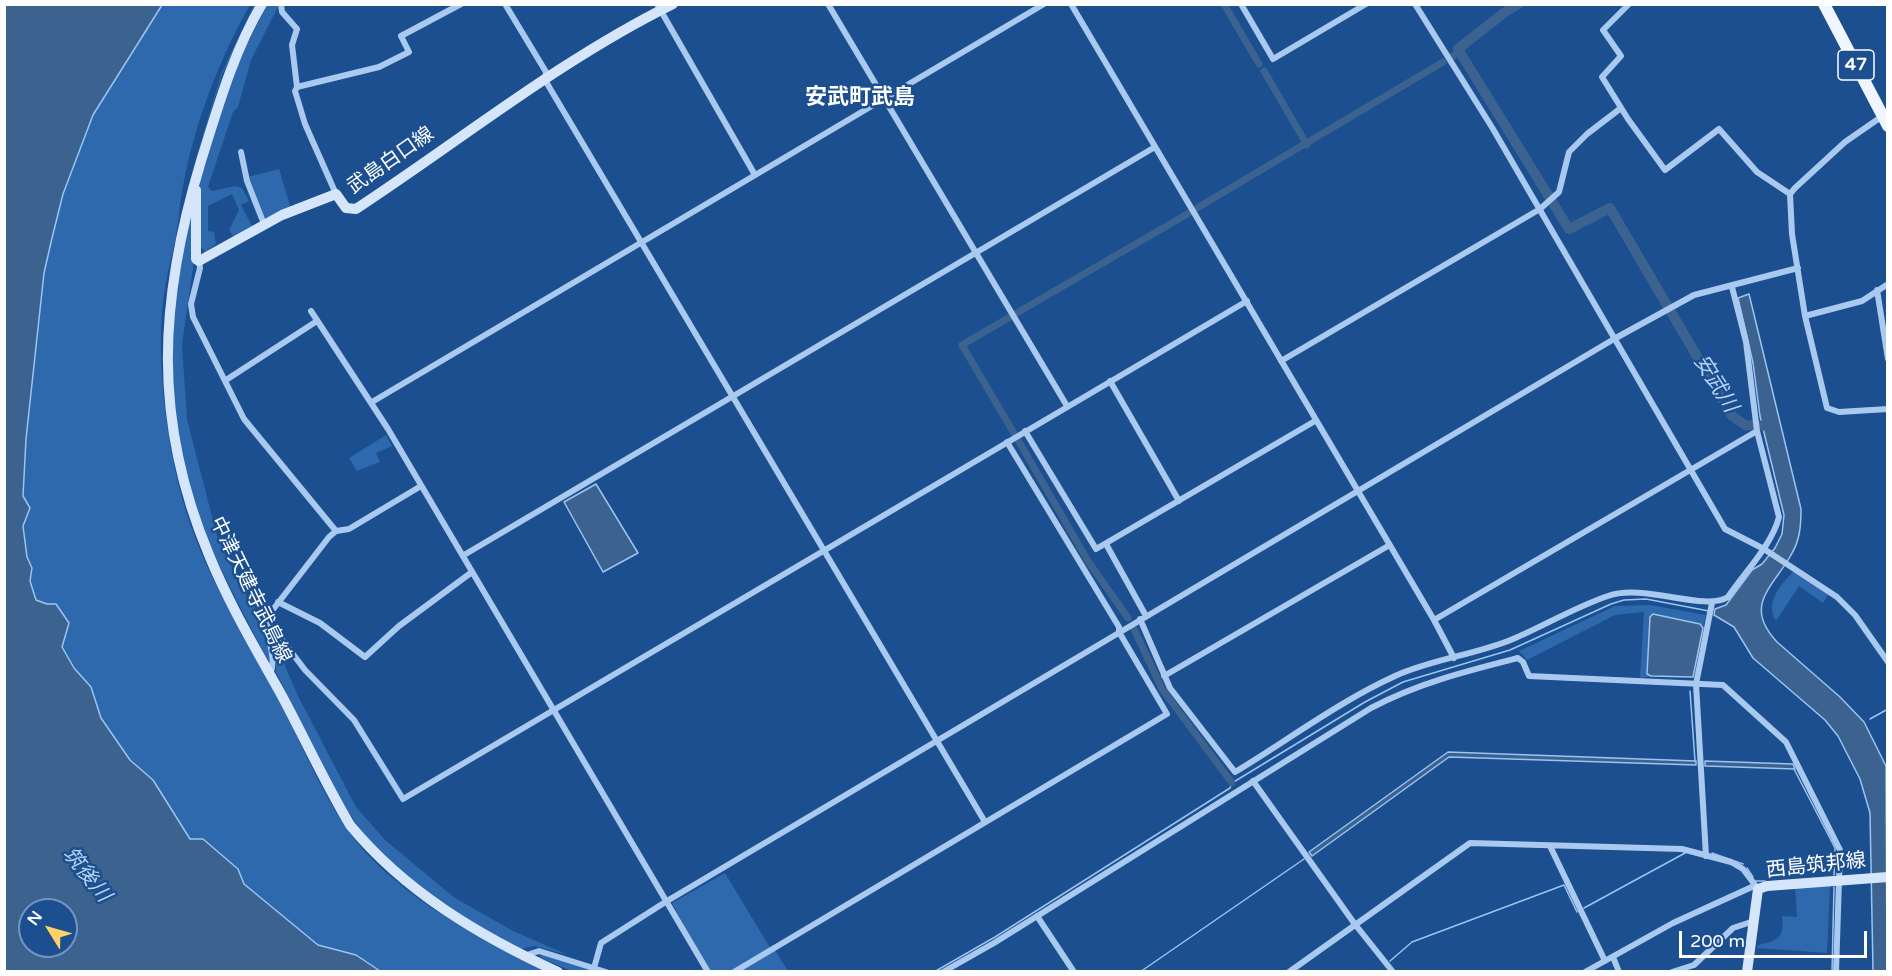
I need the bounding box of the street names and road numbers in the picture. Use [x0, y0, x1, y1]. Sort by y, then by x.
road number: 47 [1838, 50, 1874, 80]
street label: 武島白口線 [343, 122, 439, 200]
street label: 中津天建寺武島線 [204, 513, 296, 667]
street label: 西島筑邦線 [1765, 849, 1867, 883]

